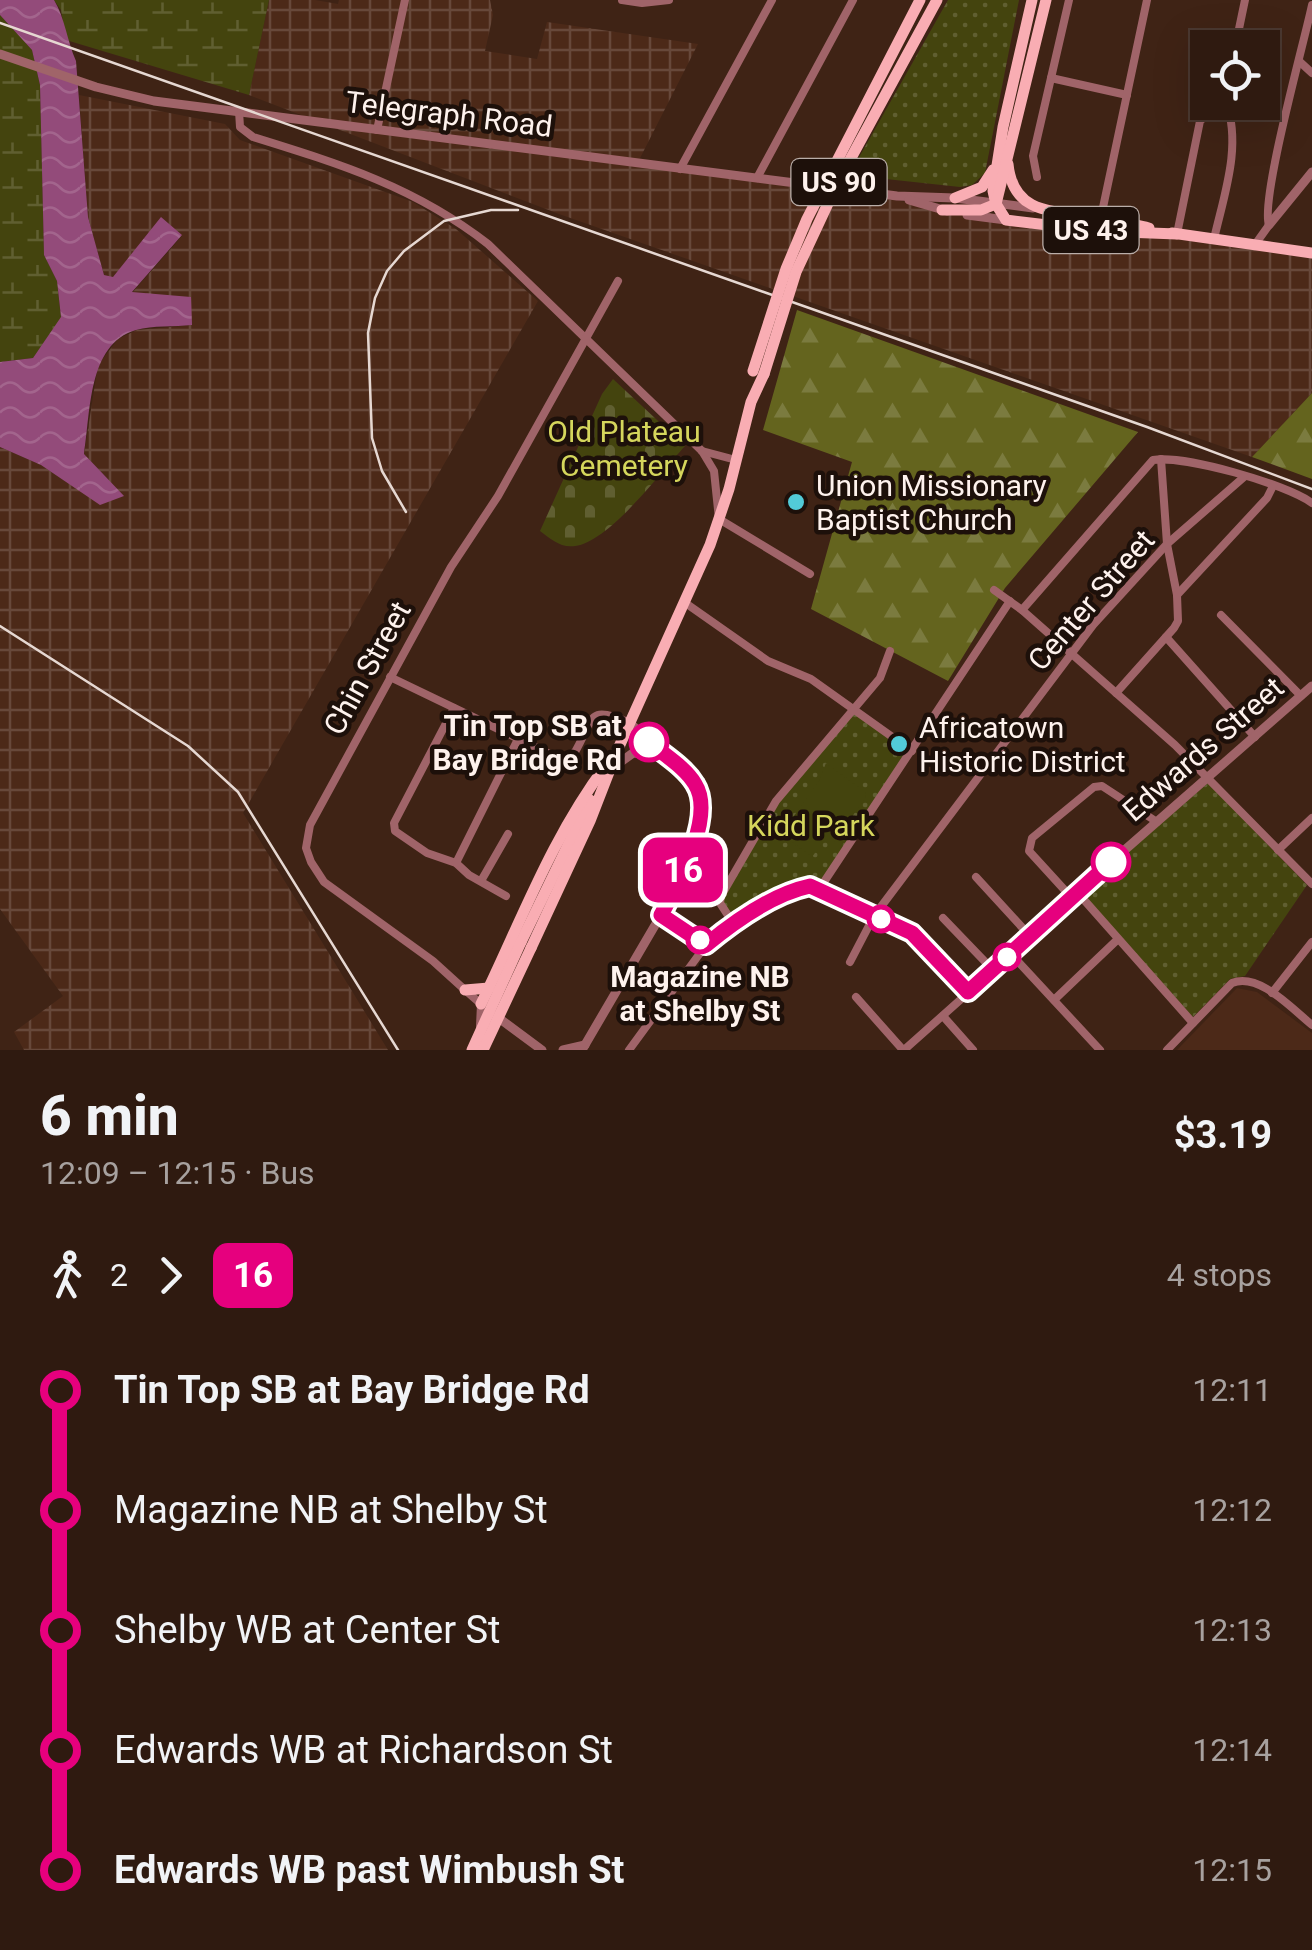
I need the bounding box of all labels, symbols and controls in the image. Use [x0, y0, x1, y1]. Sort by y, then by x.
map controls [1190, 30, 1280, 120]
button: locate [1190, 30, 1280, 120]
street label: Telegraph Road [344, 84, 554, 144]
road number: US 90 [792, 159, 886, 205]
road number: US 43 [1044, 207, 1138, 253]
park label: Old Plateau Cemetery [547, 414, 701, 483]
place label: Union Missionary Baptist Church [816, 468, 1047, 537]
marker: Union Missionary Baptist Church [785, 491, 807, 513]
street label: Center Street [1021, 523, 1161, 677]
street label: Chin Street [316, 595, 418, 741]
street label: Edwards Street [1116, 670, 1290, 828]
place label: Tin Top SB at Bay Bridge Rd [433, 708, 622, 777]
place label: Africatown Historic District [919, 710, 1126, 779]
marker: Tin Top SB at Bay Bridge Rd [630, 723, 668, 761]
marker: Africatown Historic District [888, 733, 910, 755]
park label: Kidd Park [747, 808, 876, 843]
line badge: 16 [638, 838, 728, 902]
unlabelled marker [1092, 843, 1130, 881]
text: 16 [663, 850, 703, 891]
unlabelled marker [868, 906, 894, 932]
marker: Magazine NB at Shelby St [687, 927, 713, 953]
unlabelled marker [994, 944, 1020, 970]
place label: Magazine NB at Shelby St [610, 959, 790, 1028]
text: 6 min [40, 1084, 179, 1148]
text: $3.19 [1174, 1113, 1272, 1157]
text: 12:09 – 12:15 · Bus [40, 1154, 315, 1192]
icon: walk [40, 1248, 95, 1303]
icon: forward [143, 1248, 198, 1303]
text: 16 [233, 1255, 273, 1296]
text: 2 [110, 1256, 128, 1294]
text: 4 stops [1167, 1256, 1272, 1294]
text: Tin Top SB at Bay Bridge Rd [114, 1368, 590, 1412]
text: 12:11 [1192, 1371, 1272, 1409]
text: Magazine NB at Shelby St [114, 1488, 548, 1532]
text: 12:12 [1192, 1491, 1272, 1529]
text: Shelby WB at Center St [114, 1608, 501, 1652]
text: 12:13 [1192, 1611, 1272, 1649]
text: Edwards WB at Richardson St [114, 1728, 613, 1772]
text: 12:14 [1192, 1731, 1272, 1769]
text: Edwards WB past Wimbush St [114, 1848, 624, 1892]
text: 12:15 [1192, 1851, 1272, 1889]

